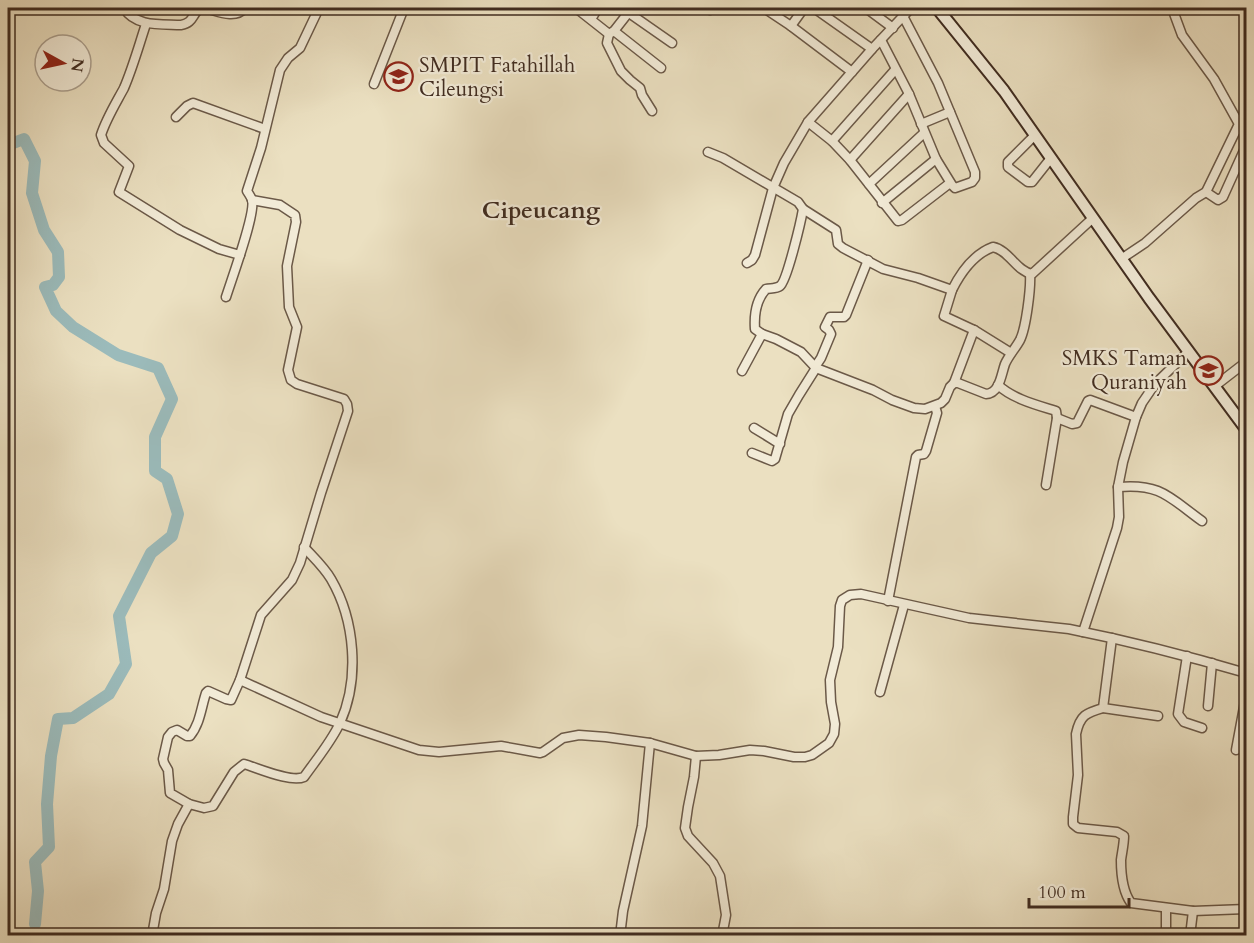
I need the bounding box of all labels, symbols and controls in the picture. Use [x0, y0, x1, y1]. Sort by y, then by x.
north arrow [33, 33, 93, 93]
place label: SMPIT Fatahillah Cileungsi [419, 51, 576, 104]
text: N [65, 57, 89, 73]
school or university icon: SMPIT Fatahillah Cileungsi [382, 61, 414, 93]
district label: Cipeucang [482, 194, 601, 227]
place label: SMKS Taman Quraniyah [1062, 344, 1187, 397]
school or university icon: SMKS Taman Quraniyah [1192, 354, 1224, 386]
scale bar [1029, 871, 1130, 909]
text: 100 m [1038, 880, 1086, 905]

